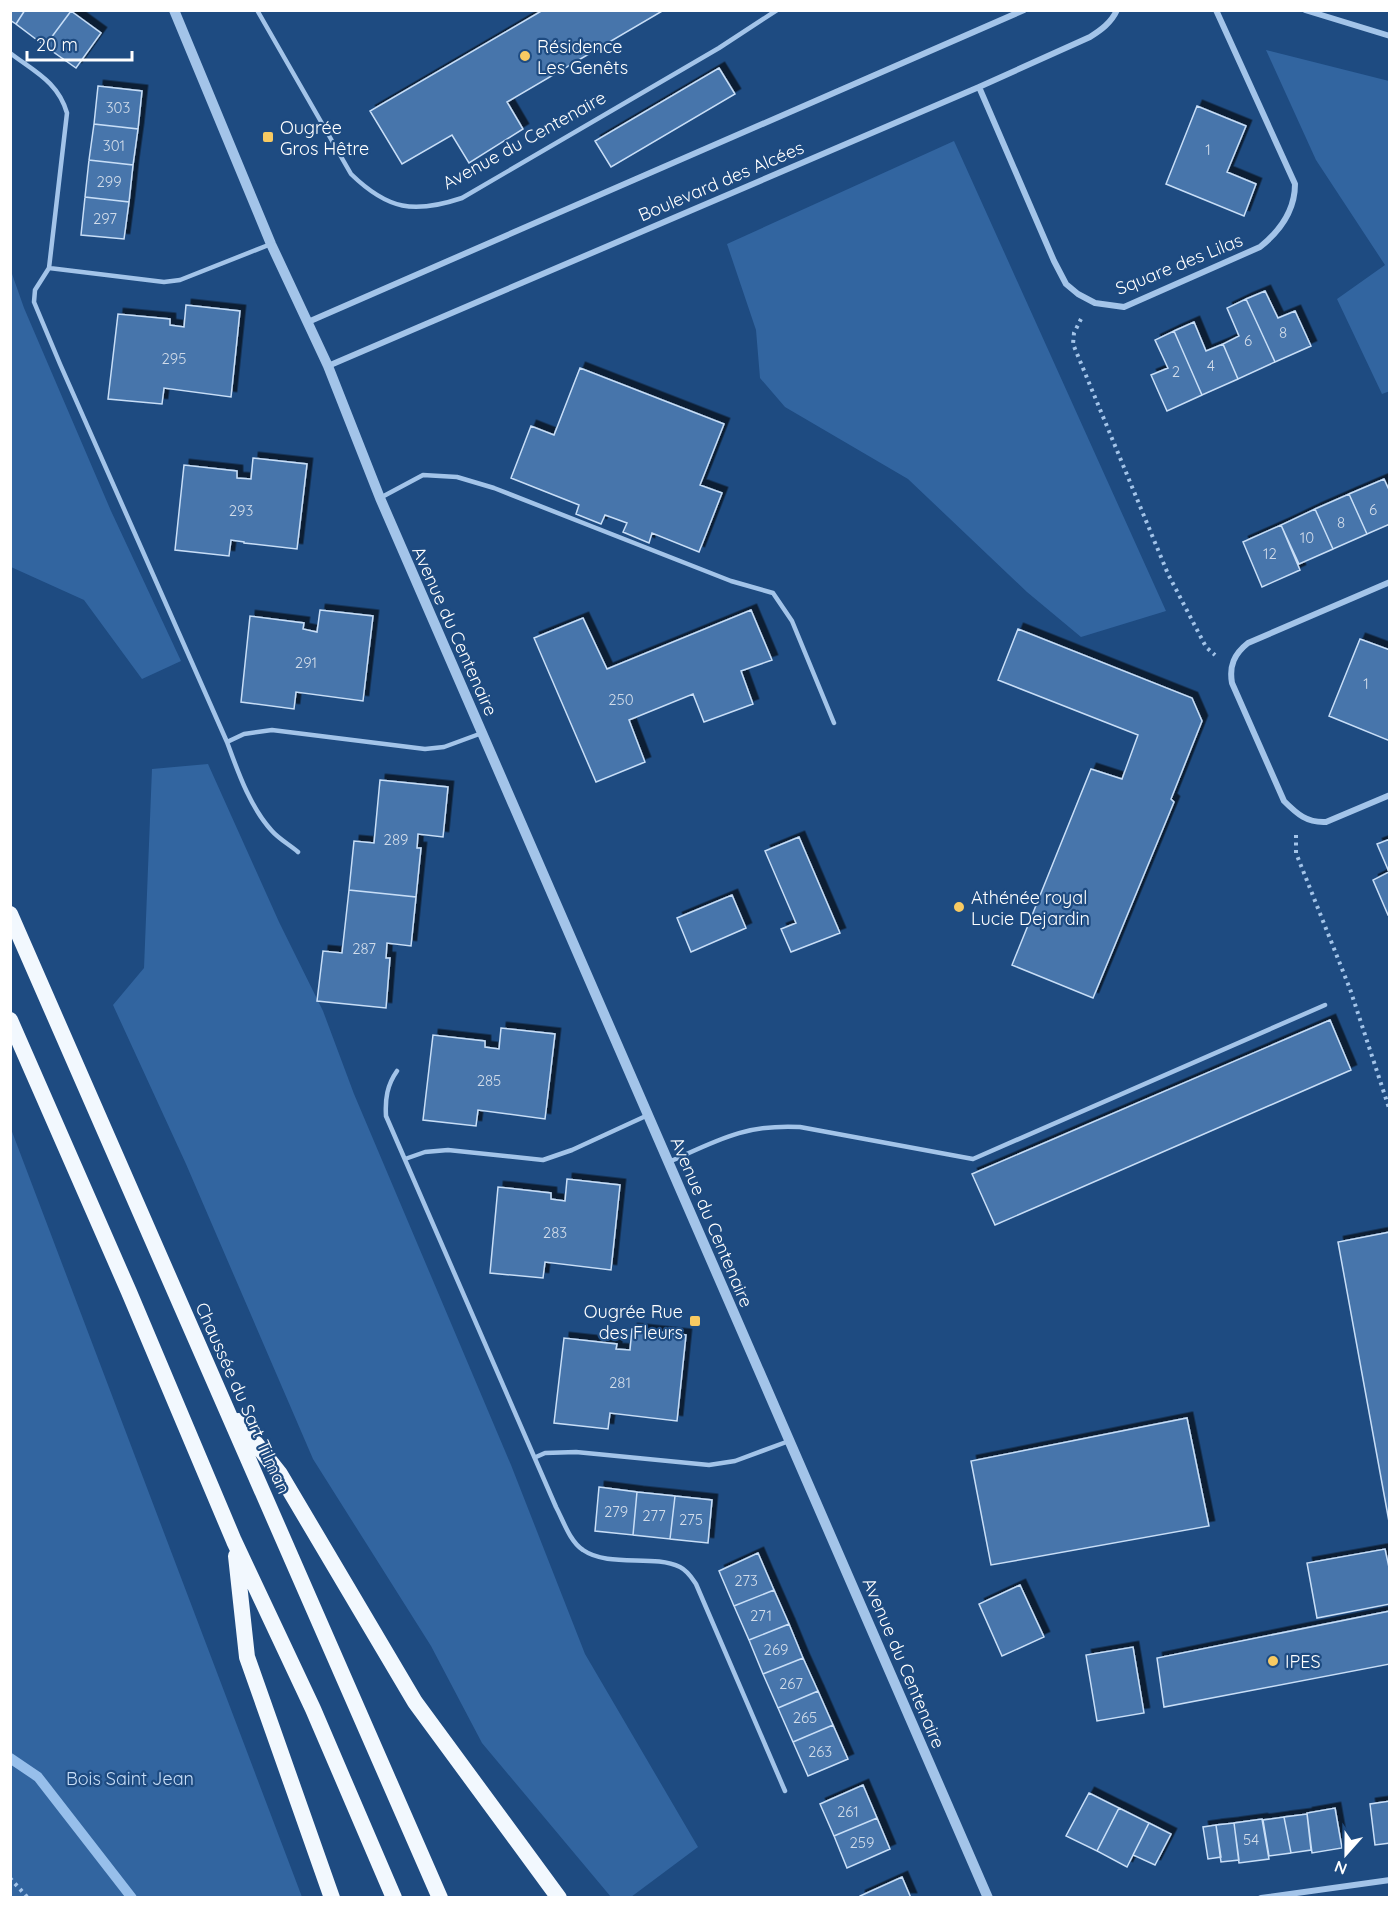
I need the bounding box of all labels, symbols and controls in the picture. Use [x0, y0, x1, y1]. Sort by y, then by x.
scale bar [27, 24, 132, 62]
text: 20 m [36, 33, 78, 56]
place label: Résidence Les Genêts [537, 35, 628, 79]
marker: Résidence Les Genêts [518, 49, 532, 63]
street label: Avenue du Centenaire [438, 86, 610, 194]
house number: 303 [106, 98, 130, 117]
place label: Ougrée Gros Hêtre [280, 116, 369, 160]
marker: Ougrée Gros Hêtre [261, 130, 275, 144]
house number: 301 [103, 136, 125, 155]
street label: Boulevard des Alcées [635, 136, 807, 226]
house number: 1 [1205, 140, 1211, 159]
house number: 299 [96, 172, 122, 191]
house number: 297 [93, 209, 117, 228]
street label: Square des Lilas [1112, 228, 1246, 300]
house number: 8 [1279, 323, 1287, 342]
house number: 6 [1244, 331, 1252, 350]
house number: 295 [162, 349, 186, 368]
house number: 4 [1207, 356, 1215, 375]
house number: 2 [1172, 362, 1180, 381]
house number: 6 [1369, 500, 1377, 519]
house number: 293 [229, 501, 253, 520]
house number: 8 [1337, 513, 1345, 532]
house number: 10 [1300, 528, 1314, 547]
street label: Avenue du Centenaire [407, 543, 503, 719]
house number: 12 [1263, 544, 1277, 563]
house number: 291 [295, 653, 317, 672]
house number: 1 [1363, 674, 1369, 693]
house number: 250 [608, 690, 634, 709]
house number: 289 [384, 830, 408, 849]
place label: Athénée royal Lucie Dejardin [971, 886, 1090, 930]
marker: Athénée royal Lucie Dejardin [952, 900, 966, 914]
house number: 287 [352, 939, 376, 958]
house number: 285 [477, 1071, 501, 1090]
street label: Avenue du Centenaire [666, 1133, 758, 1311]
house number: 283 [543, 1223, 567, 1242]
street label: Chaussée du Sart Tilman [190, 1299, 296, 1497]
place label: Ougrée Rue des Fleurs [584, 1300, 683, 1344]
marker: Ougrée Rue des Fleurs [688, 1314, 702, 1328]
house number: 281 [609, 1373, 631, 1392]
house number: 279 [604, 1502, 628, 1521]
house number: 277 [642, 1506, 666, 1525]
house number: 275 [679, 1510, 703, 1529]
house number: 273 [734, 1571, 758, 1590]
street label: Avenue du Centenaire [858, 1574, 950, 1752]
house number: 271 [750, 1606, 772, 1625]
house number: 269 [764, 1640, 788, 1659]
place label: IPES [1285, 1650, 1321, 1673]
marker: IPES [1266, 1654, 1280, 1668]
house number: 267 [779, 1674, 803, 1693]
house number: 265 [793, 1708, 817, 1727]
house number: 263 [808, 1742, 832, 1761]
park label: Bois Saint Jean [66, 1767, 194, 1790]
house number: 261 [837, 1802, 859, 1821]
north arrow [1316, 1824, 1376, 1884]
house number: 54 [1243, 1830, 1259, 1849]
house number: 259 [850, 1833, 874, 1852]
text: N [1332, 1857, 1350, 1879]

